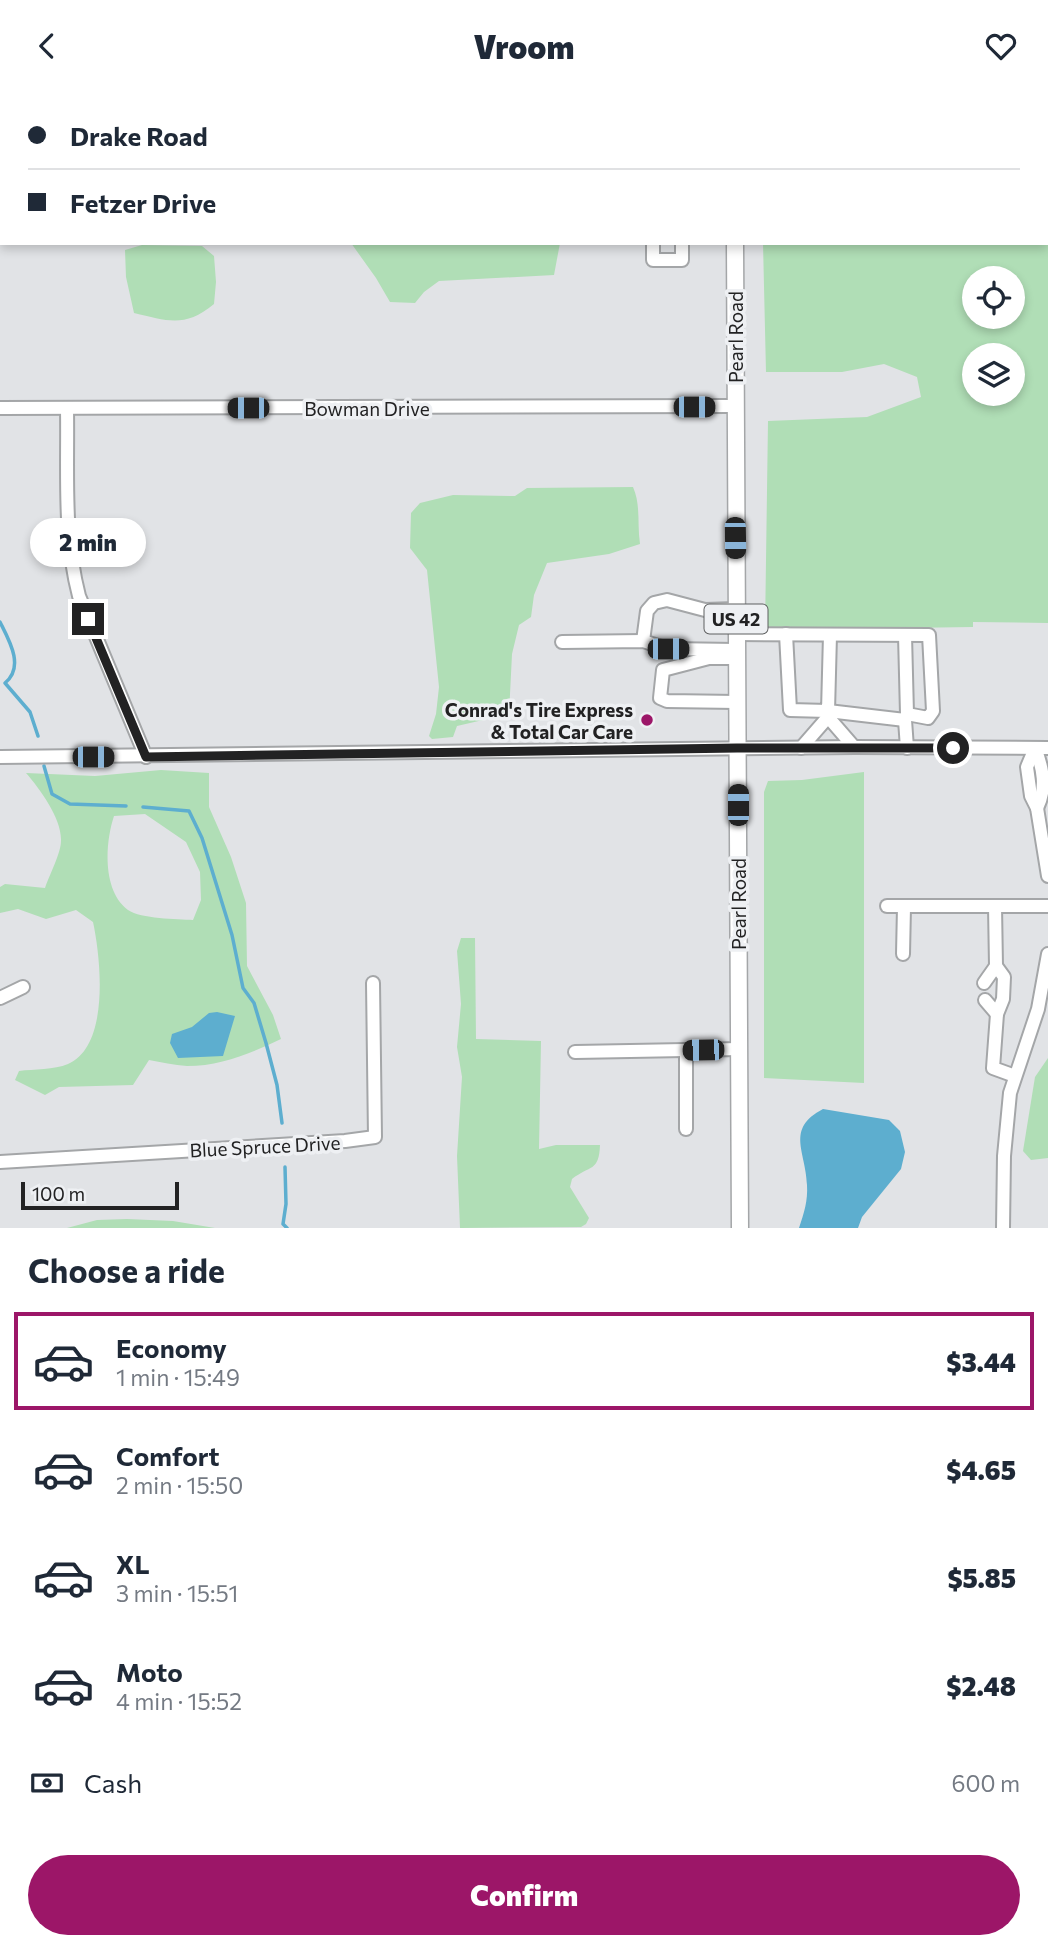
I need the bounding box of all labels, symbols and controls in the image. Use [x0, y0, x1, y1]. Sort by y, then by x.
text: Vroom [474, 26, 574, 66]
icon: back [28, 27, 66, 65]
icon: heart [982, 27, 1020, 65]
text: Drake Road [70, 120, 208, 151]
text: Fetzer Drive [70, 187, 216, 218]
map controls [962, 266, 1025, 406]
button: locate [962, 266, 1025, 329]
street label: Pearl Road [724, 291, 747, 383]
button: layers [962, 343, 1025, 406]
street label: Bowman Drive [304, 397, 430, 420]
car [674, 397, 716, 418]
car [228, 398, 270, 419]
callout: 2 min [30, 517, 146, 567]
car [725, 517, 746, 559]
text: 2 min [59, 528, 117, 556]
route end [72, 603, 104, 635]
road number: US 42 [704, 605, 768, 633]
car [648, 639, 690, 660]
place label: Conrad's Tire Express & Total Car Care [445, 698, 633, 743]
marker: Conrad's Tire Express & Total Car Care [639, 712, 655, 728]
route start [937, 732, 969, 764]
car [73, 747, 115, 768]
car [728, 784, 749, 826]
street label: Pearl Road [727, 858, 750, 950]
car [682, 1039, 725, 1061]
street label: Blue Spruce Drive [189, 1131, 341, 1161]
scale bar [21, 1179, 178, 1211]
text: 100 m [32, 1182, 85, 1205]
text: Choose a ride [28, 1250, 225, 1290]
icon: car [32, 1330, 95, 1393]
text: Economy [116, 1332, 227, 1363]
text: $3.44 [946, 1346, 1016, 1377]
text: 1 min · 15:49 [116, 1363, 240, 1391]
icon: car [32, 1438, 95, 1501]
text: Comfort [116, 1440, 219, 1471]
text: $4.65 [946, 1454, 1016, 1485]
text: 2 min · 15:50 [116, 1471, 243, 1499]
icon: car [32, 1546, 95, 1609]
text: XL [116, 1548, 150, 1579]
text: $5.85 [947, 1562, 1016, 1593]
text: 3 min · 15:51 [116, 1579, 238, 1607]
icon: car [32, 1654, 95, 1717]
text: Moto [116, 1656, 183, 1687]
text: $2.48 [946, 1670, 1016, 1701]
text: 4 min · 15:52 [116, 1687, 242, 1715]
icon: cash [28, 1764, 66, 1802]
text: Cash [84, 1767, 142, 1798]
text: 600 m [952, 1769, 1020, 1797]
button: Confirm [28, 1855, 1020, 1935]

